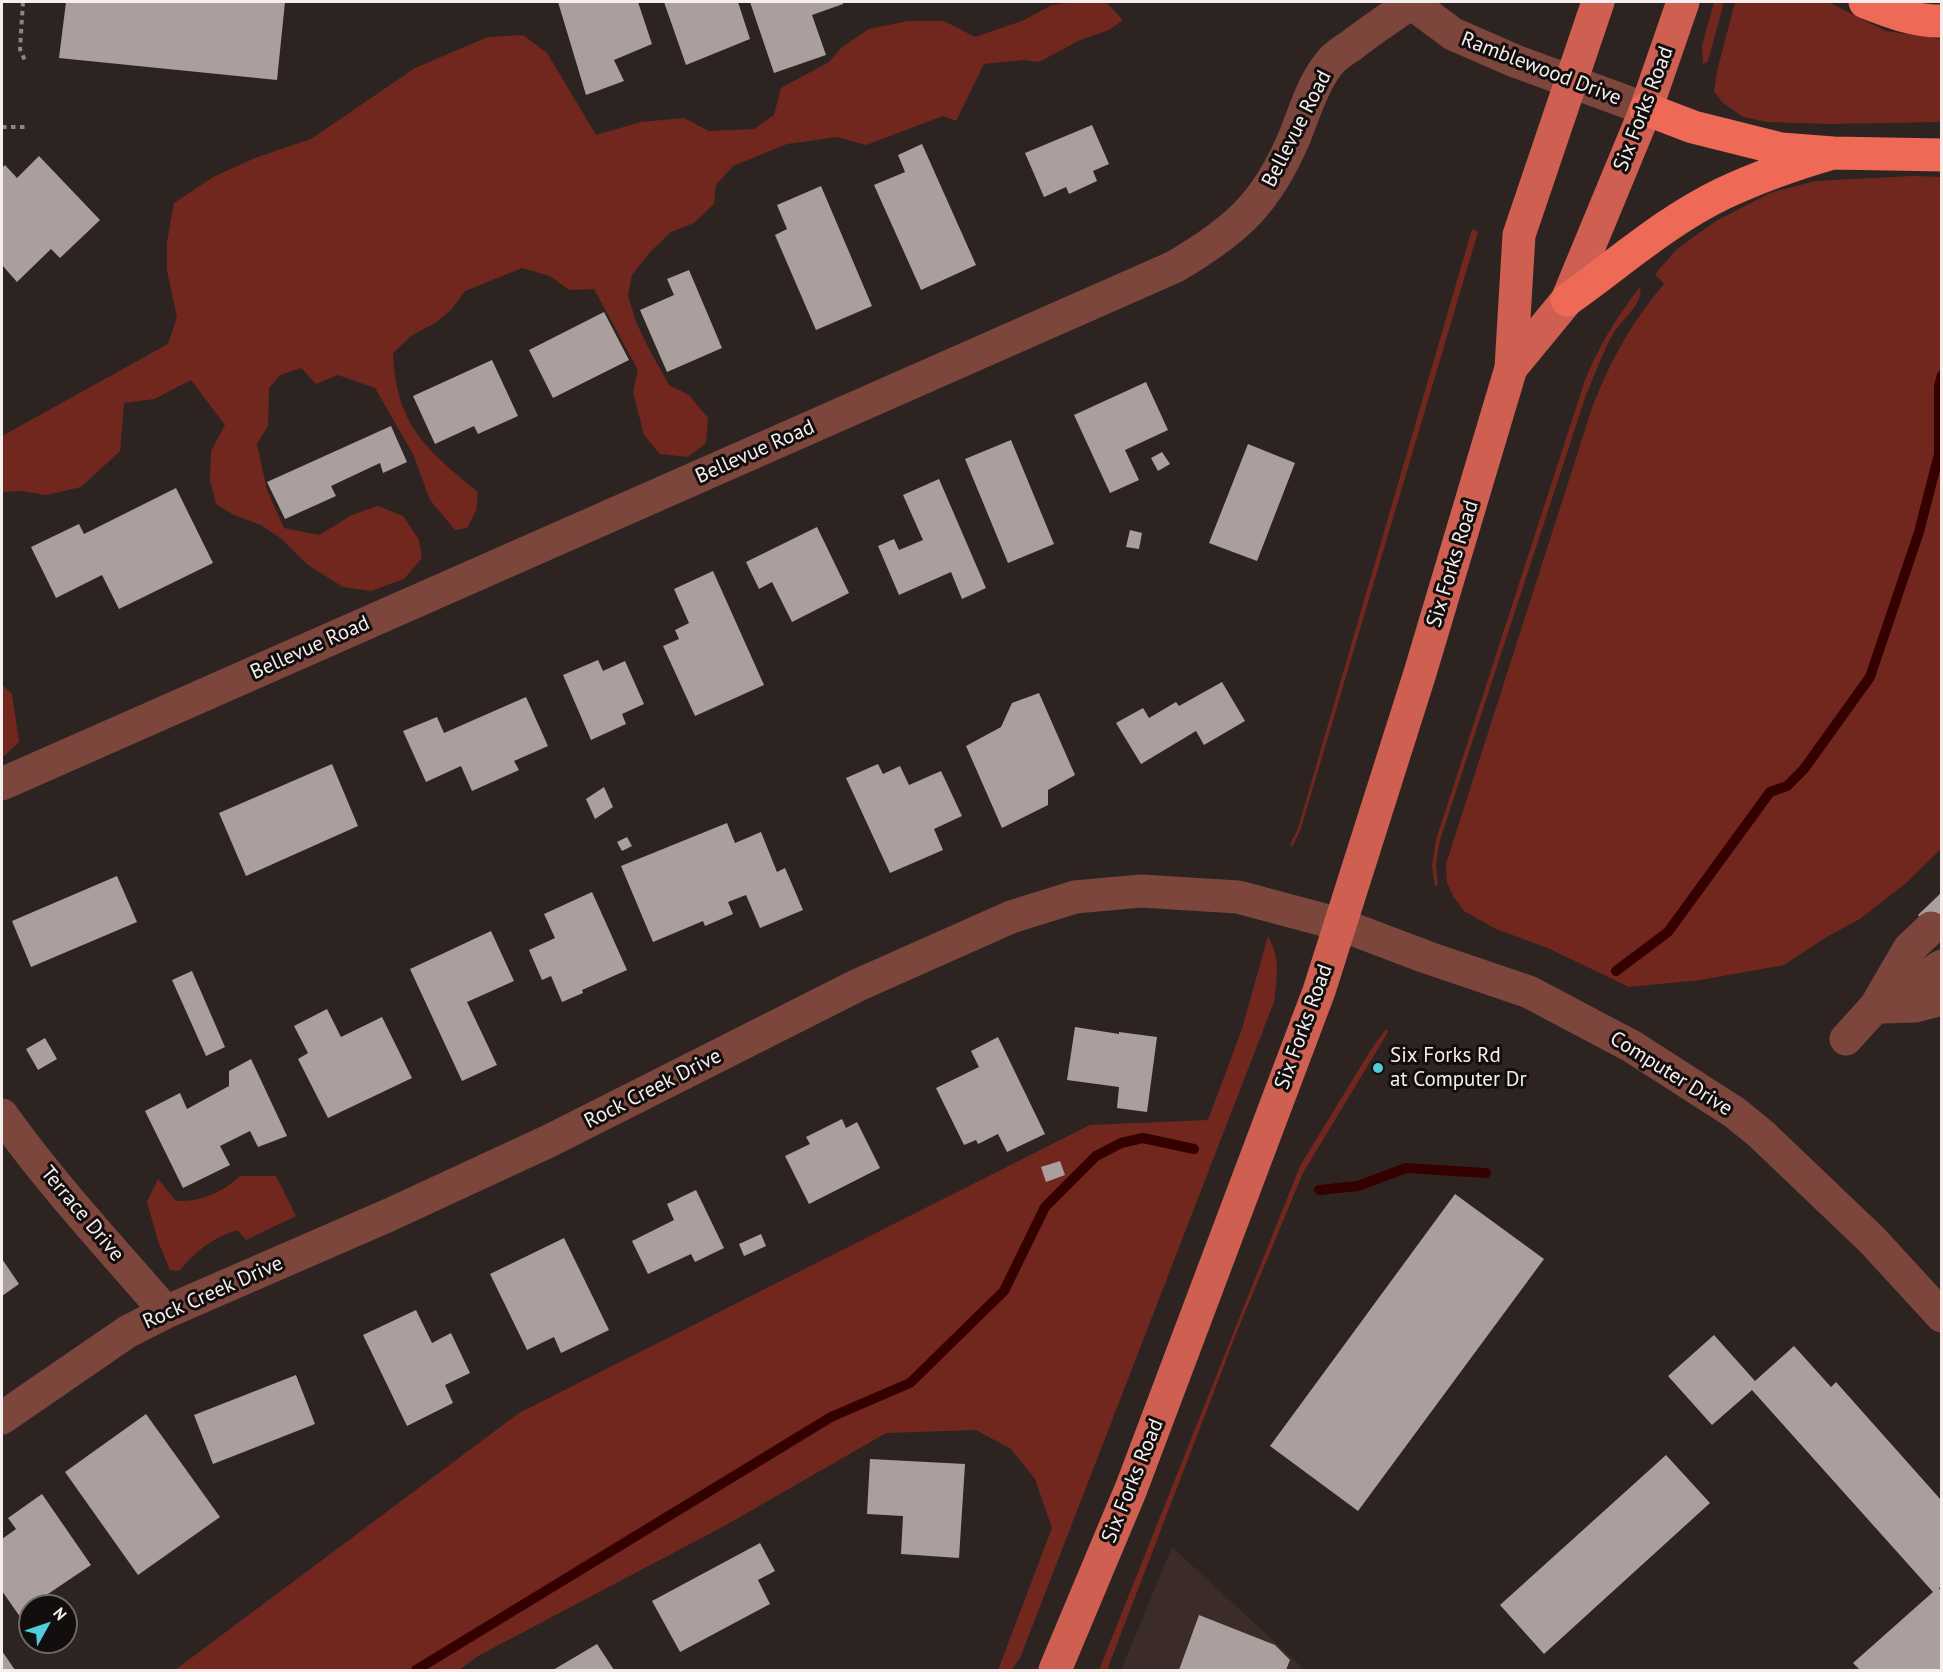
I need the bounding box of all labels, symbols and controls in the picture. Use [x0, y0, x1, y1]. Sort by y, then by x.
street label: Ramblewood Drive [1457, 27, 1625, 111]
street label: Six Forks Road [1609, 43, 1679, 175]
street label: Bellevue Road [1257, 66, 1337, 192]
street label: Bellevue Road [692, 415, 818, 489]
street label: Six Forks Road [1422, 497, 1484, 631]
street label: Bellevue Road [247, 611, 373, 685]
street label: Six Forks Road [1270, 961, 1338, 1093]
street label: Computer Drive [1605, 1026, 1737, 1122]
place label: Six Forks Rd at Computer Dr [1390, 1043, 1527, 1093]
street label: Rock Creek Drive [580, 1044, 726, 1134]
marker: Six Forks Rd at Computer Dr [1371, 1061, 1385, 1075]
street label: Terrace Drive [35, 1161, 129, 1267]
street label: Rock Creek Drive [139, 1251, 287, 1335]
street label: Six Forks Road [1097, 1415, 1169, 1547]
north arrow [18, 1594, 78, 1654]
text: N [49, 1603, 71, 1624]

